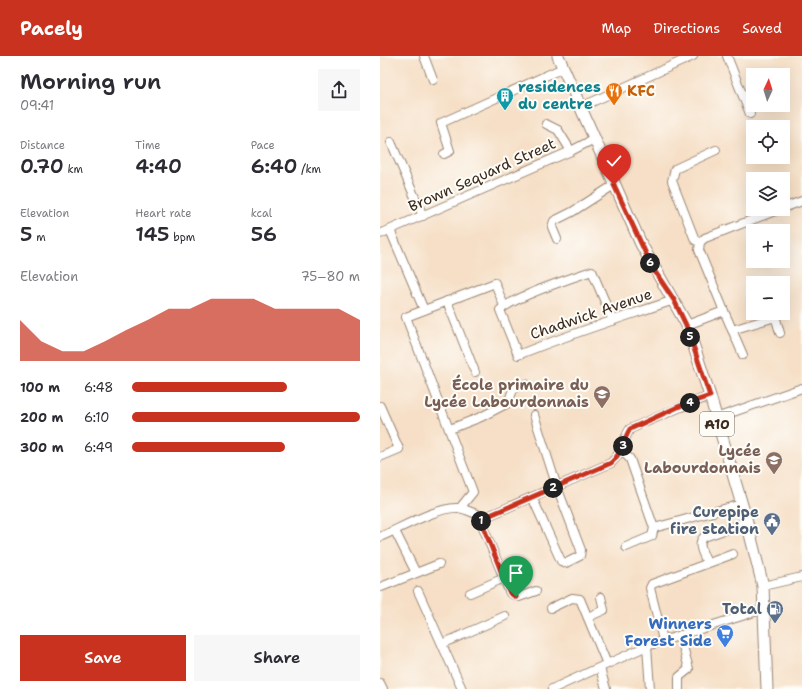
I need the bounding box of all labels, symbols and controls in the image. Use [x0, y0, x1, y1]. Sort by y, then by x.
text: Pacely [20, 16, 83, 41]
text: Map [602, 19, 632, 37]
text: Directions [654, 19, 720, 37]
text: Saved [742, 19, 782, 37]
text: Morning run [20, 67, 161, 96]
north arrow [746, 68, 790, 112]
map controls [746, 68, 790, 320]
button: share [318, 69, 360, 111]
place label: residences du centre [518, 77, 601, 114]
restaurant icon: KFC [604, 81, 624, 106]
place label: KFC [627, 81, 655, 101]
building icon: residences du centre [495, 86, 515, 111]
text: 09:41 [20, 97, 54, 114]
button: locate [746, 120, 790, 164]
street label: Brown Sequard Street [405, 133, 559, 217]
text: Distance [20, 138, 65, 153]
text: Time [135, 138, 161, 153]
text: Pace [251, 138, 275, 153]
pin [597, 144, 631, 185]
icon: check [603, 150, 625, 172]
text: 0.70 [20, 153, 64, 179]
text: 4:40 [135, 153, 182, 179]
text: 6:40 [251, 153, 298, 179]
text: km [64, 162, 83, 177]
text: /km [298, 162, 321, 177]
button: layers [746, 172, 790, 216]
text: Elevation [20, 206, 69, 221]
text: Heart rate [135, 206, 191, 221]
text: kcal [251, 206, 272, 221]
text: 5 [20, 221, 32, 247]
text: 145 [135, 221, 169, 247]
text: 56 [251, 221, 277, 247]
button: + [746, 224, 790, 268]
text: m [32, 230, 46, 245]
text: bpm [169, 230, 195, 245]
pin: 6 [640, 253, 660, 273]
text: 6 [646, 255, 654, 270]
text: Elevation [20, 268, 78, 285]
text: 75–80 m [301, 268, 360, 285]
button: − [746, 276, 790, 320]
street label: Chadwick Avenue [527, 284, 655, 344]
pin: 5 [680, 327, 700, 347]
text: 5 [687, 329, 693, 344]
place label: École primaire du Lycée Labourdonnais [424, 374, 589, 412]
text: 100 m [20, 379, 60, 396]
text: 6:48 [84, 379, 113, 396]
school or university icon: École primaire du Lycée Labourdonnais [592, 384, 612, 409]
pin: 4 [680, 393, 700, 413]
text: 4 [686, 395, 694, 410]
text: 200 m [20, 409, 63, 426]
text: 6:10 [84, 409, 109, 426]
road number: A10 [700, 412, 734, 436]
pin: 3 [613, 436, 633, 456]
text: 3 [619, 438, 627, 453]
text: 300 m [20, 439, 64, 456]
text: 6:49 [84, 439, 113, 456]
place label: Lycée Labourdonnais [644, 441, 761, 478]
school or university icon: Lycée Labourdonnais [764, 450, 784, 475]
pin: 2 [543, 478, 563, 498]
text: 2 [549, 480, 557, 495]
place label: Curepipe fire station [670, 502, 759, 539]
pin: 1 [471, 511, 491, 531]
public building icon: Curepipe fire station [762, 511, 782, 536]
text: 1 [478, 513, 484, 528]
pin [499, 556, 533, 597]
icon: arrive [505, 562, 527, 584]
place label: Total [722, 599, 762, 619]
fuel station icon: Total [765, 599, 785, 624]
place label: Winners Forest Side [625, 614, 712, 651]
supermarket icon: Winners Forest Side [715, 623, 735, 648]
button: Save [20, 635, 186, 681]
button: Share [194, 635, 360, 681]

